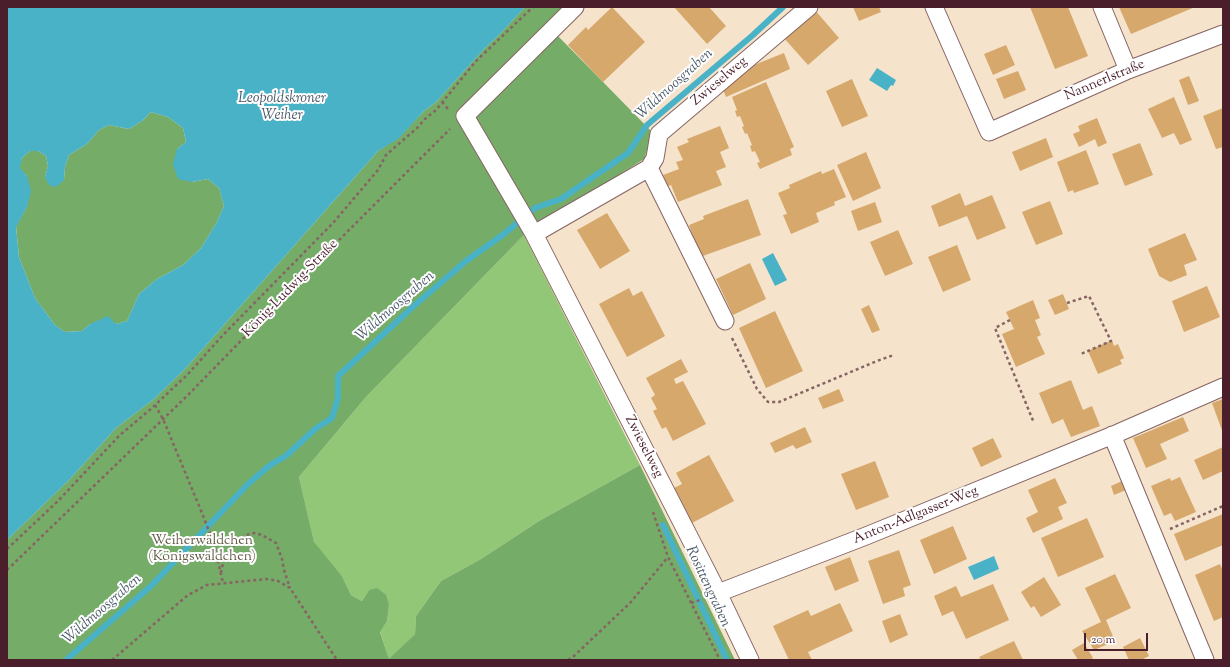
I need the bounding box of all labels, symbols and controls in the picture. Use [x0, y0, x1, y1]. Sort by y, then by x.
water label: Wildmoosgraben [633, 45, 717, 125]
street label: Zwieselweg [689, 54, 751, 110]
street label: Nannerlstraße [1062, 57, 1148, 105]
water label: Leopoldskroner Weiher [238, 90, 326, 125]
street label: König-Ludwig-Straße [240, 236, 342, 342]
water label: Wildmoosgraben [353, 268, 439, 346]
street label: Zwieselweg [620, 413, 666, 481]
street label: Anton-Adlgasser-Weg [851, 483, 981, 549]
park label: Weiherwäldchen (Königswäldchen) [148, 534, 256, 566]
water label: Rosittengraben [680, 544, 734, 630]
water label: Wildmoosgraben [60, 571, 146, 649]
scale bar [1086, 625, 1150, 651]
text: 20 m [1091, 631, 1115, 649]

